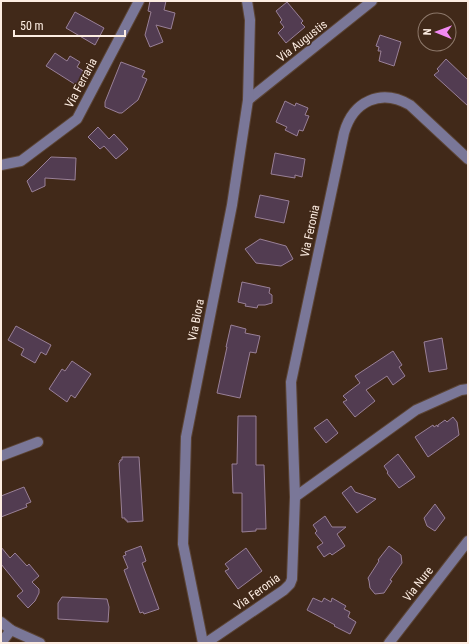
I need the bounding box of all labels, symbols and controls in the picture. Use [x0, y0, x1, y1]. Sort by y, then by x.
scale bar [14, 12, 125, 38]
north arrow [417, 12, 457, 52]
street label: Via Augustis [274, 17, 330, 65]
text: 50 m [20, 19, 44, 33]
text: N [421, 28, 434, 35]
street label: Via Ferraria [62, 56, 100, 110]
street label: Via Feronia [298, 203, 322, 258]
street label: Via Biora [185, 298, 207, 342]
street label: Via Nure [400, 563, 436, 604]
street label: Via Feronia [231, 571, 283, 613]

